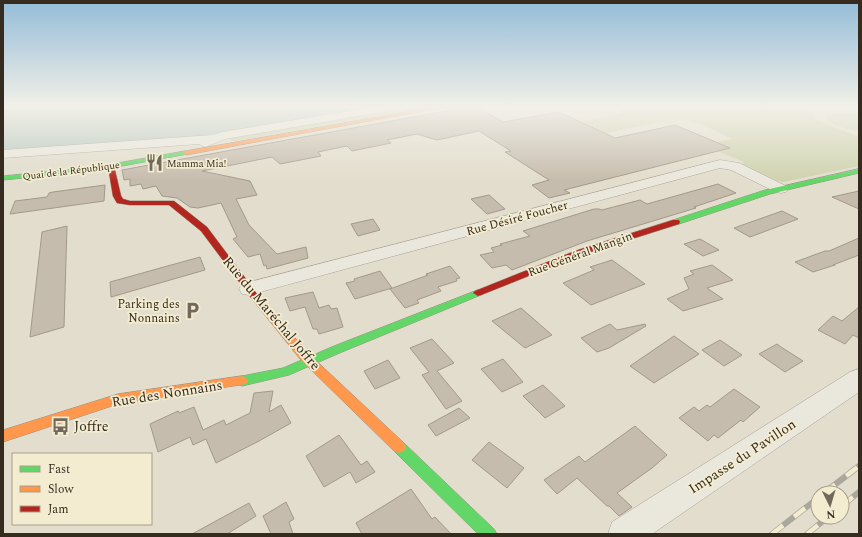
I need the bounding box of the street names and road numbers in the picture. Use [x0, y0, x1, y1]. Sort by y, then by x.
street label: Quai de la République [22, 157, 121, 185]
street label: Rue Désiré Foucher [464, 196, 570, 241]
street label: Rue Général Mangin [525, 227, 635, 282]
street label: Rue du Maréchal Joffre [218, 252, 326, 375]
street label: Rue des Nonnains [110, 374, 224, 413]
street label: Impasse du Pavillon [684, 414, 800, 499]

